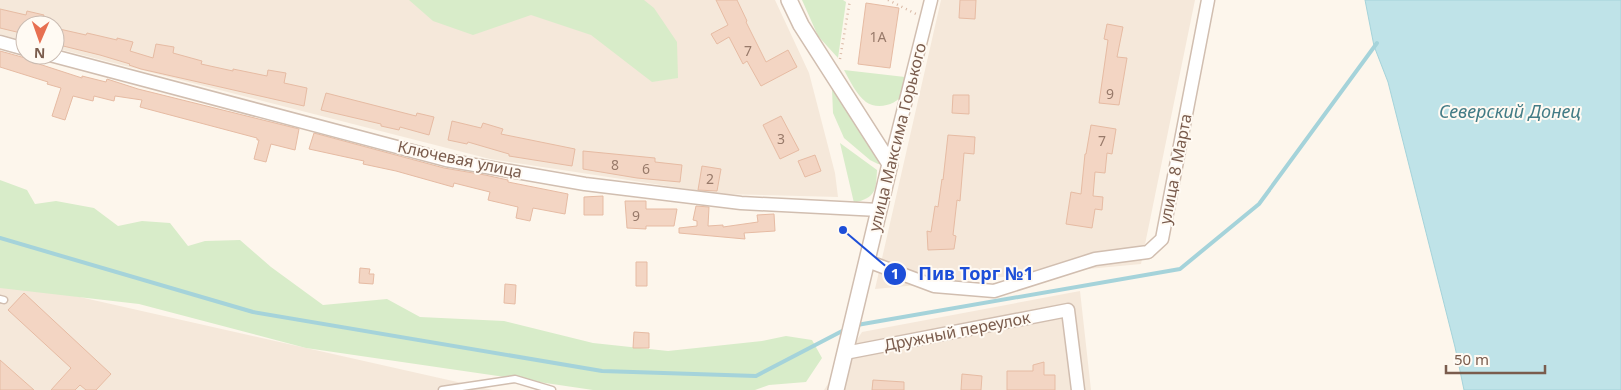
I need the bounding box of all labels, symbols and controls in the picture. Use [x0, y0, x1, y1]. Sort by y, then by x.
north arrow [15, 15, 65, 65]
house number: 1А [870, 27, 887, 46]
street label: улица Максима Горького [863, 40, 931, 234]
house number: 7 [744, 41, 752, 60]
text: N [34, 44, 46, 63]
house number: 9 [1106, 84, 1114, 103]
water label: Северский Донец [1439, 99, 1581, 123]
street label: улица 8 Марта [1154, 112, 1196, 226]
house number: 3 [777, 129, 785, 148]
house number: 7 [1098, 131, 1106, 150]
street label: Ключевая улица [396, 135, 524, 183]
house number: 8 [611, 155, 619, 174]
house number: 6 [642, 159, 650, 178]
house number: 2 [706, 169, 714, 188]
house number: 9 [632, 206, 640, 225]
callout: Пив Торг №1 [883, 258, 1043, 291]
text: Пив Торг №1 [918, 261, 1034, 285]
text: 1 [891, 263, 899, 283]
street label: Дружный переулок [882, 306, 1033, 356]
scale bar [1446, 342, 1545, 374]
text: 50 m [1454, 349, 1489, 369]

